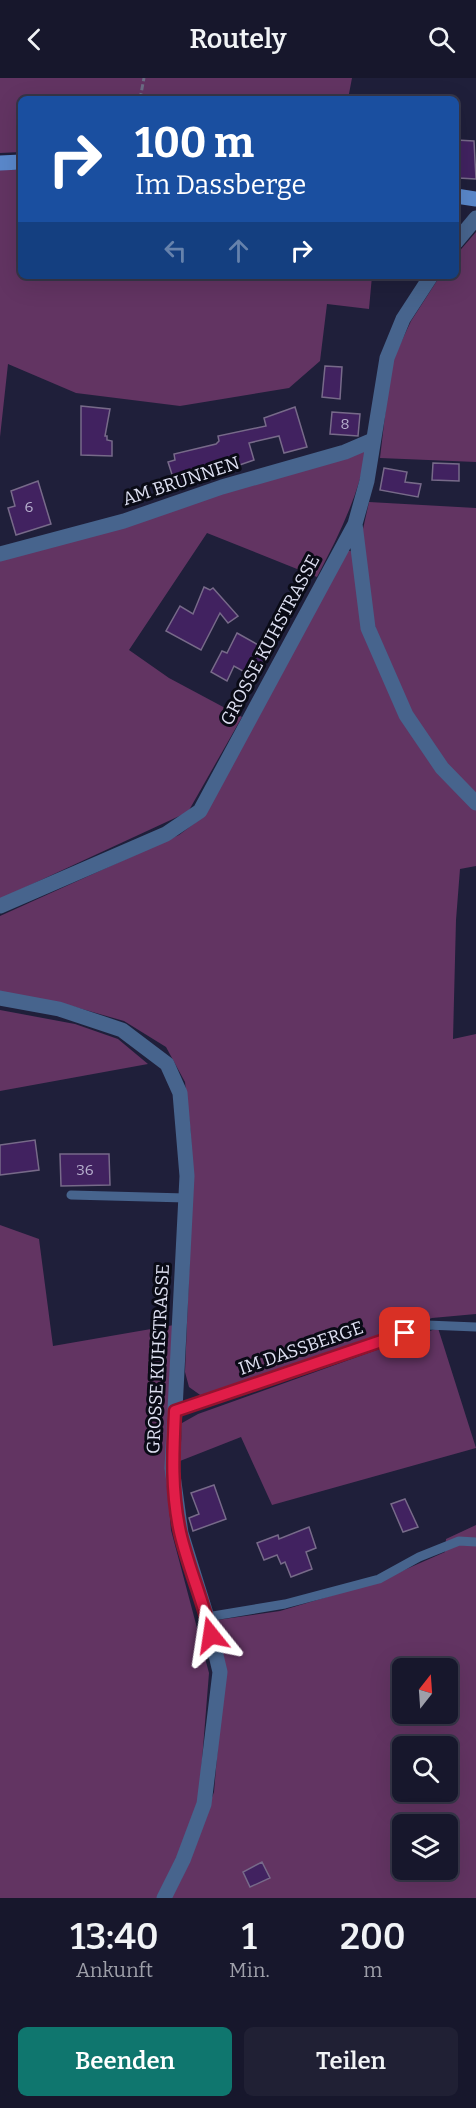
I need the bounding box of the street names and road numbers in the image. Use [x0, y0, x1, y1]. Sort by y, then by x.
street label: AM BRUNNEN [120, 452, 242, 510]
street label: GROSSE KUHSTRASSE [216, 551, 324, 729]
street label: GROSSE KUHSTRASSE [142, 1264, 174, 1454]
street label: IM DASSBERGE [236, 1316, 366, 1380]

